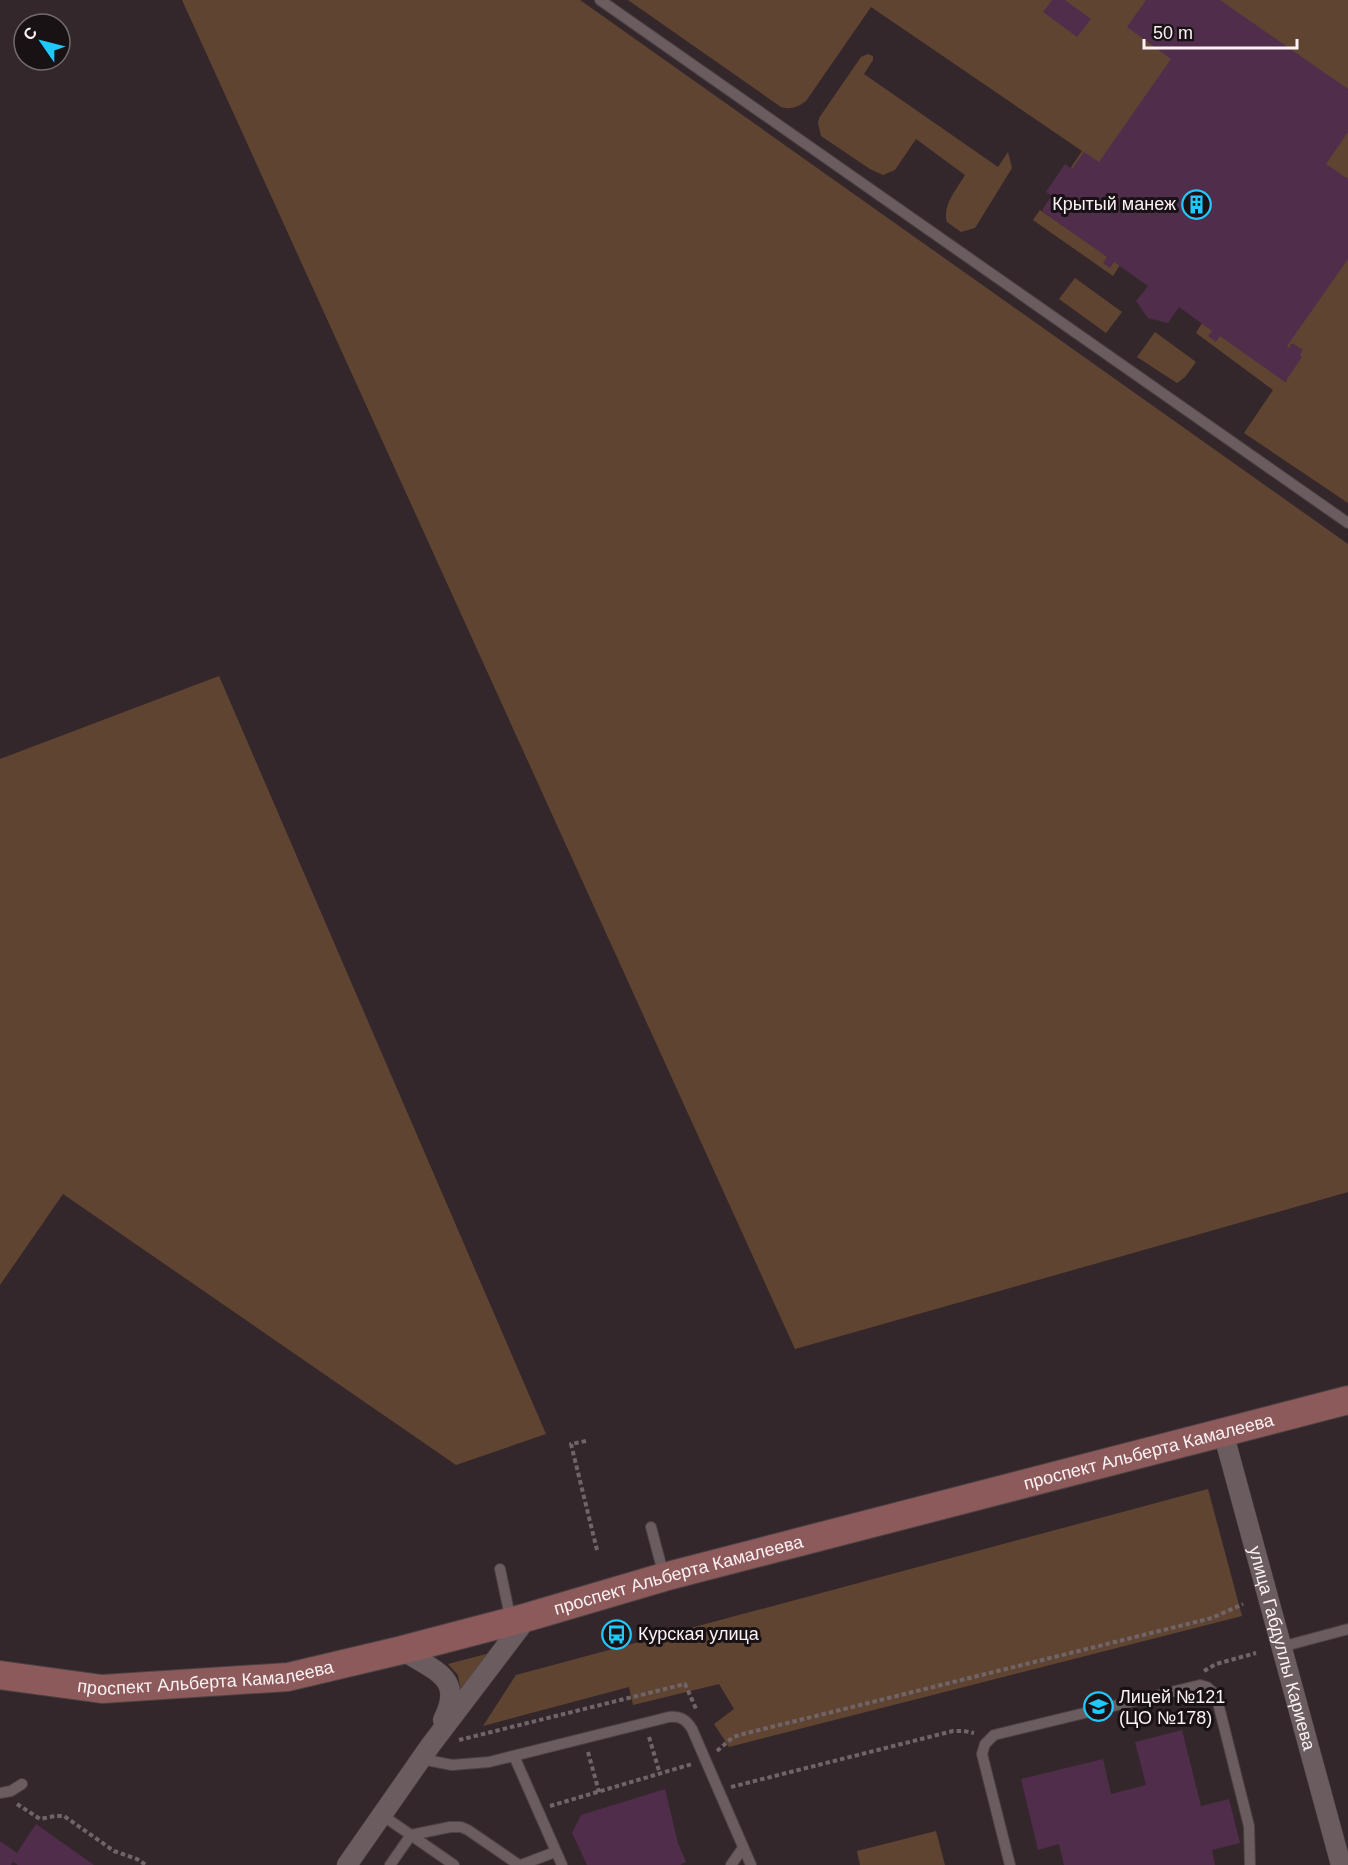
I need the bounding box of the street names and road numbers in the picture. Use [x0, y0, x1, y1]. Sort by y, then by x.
street label: проспект Альберта Камалеева [1021, 1409, 1277, 1494]
street label: проспект Альберта Камалеева [552, 1531, 806, 1619]
street label: улица Габдуллы Кариева [1245, 1544, 1320, 1753]
street label: проспект Альберта Камалеева [76, 1656, 336, 1699]

